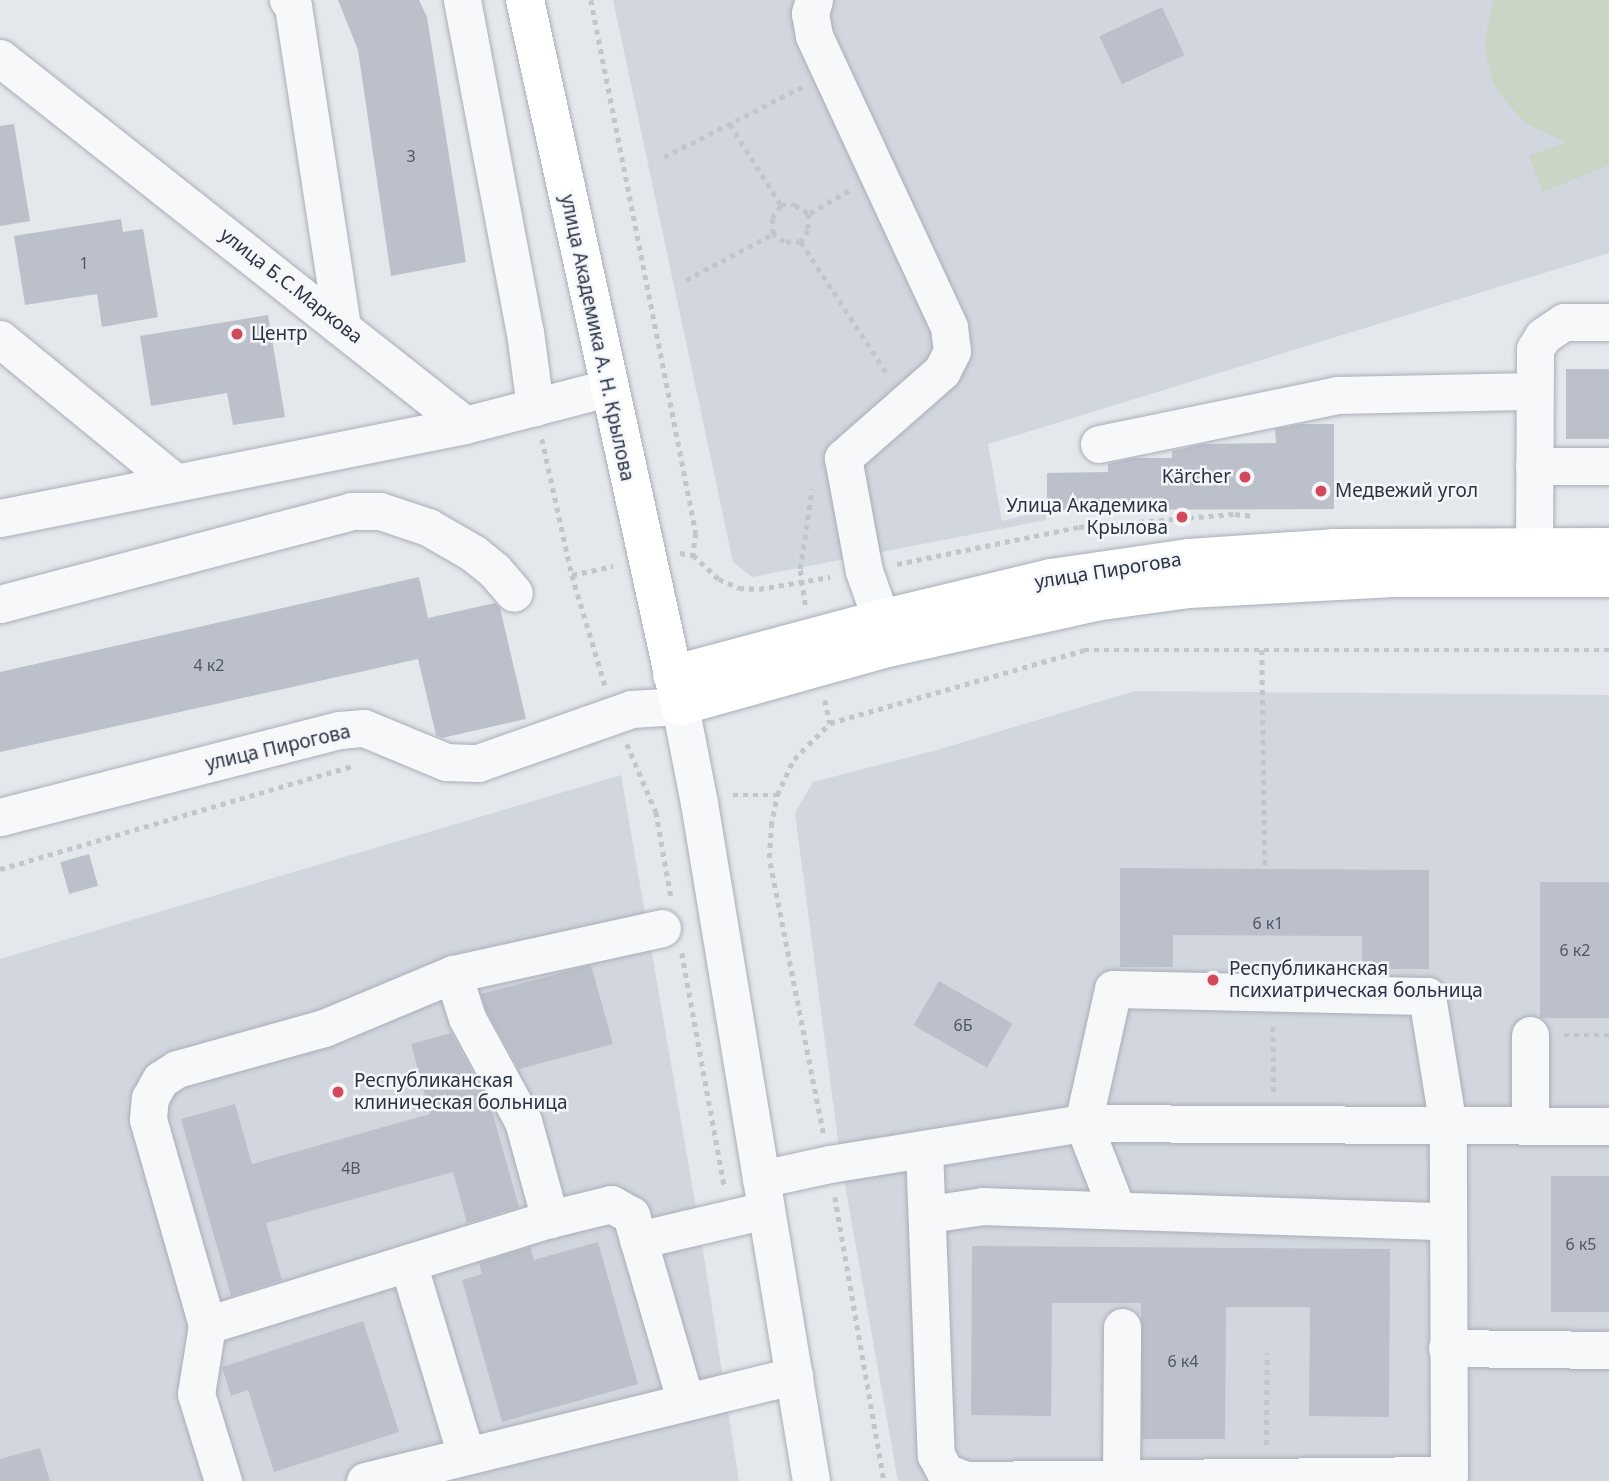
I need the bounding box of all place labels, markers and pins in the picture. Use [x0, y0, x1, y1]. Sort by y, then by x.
place label: Центр [251, 323, 308, 345]
marker: Центр [229, 326, 245, 342]
place label: Kärcher [1162, 466, 1231, 488]
marker: Kärcher [1237, 469, 1253, 485]
place label: Медвежий угол [1335, 480, 1478, 502]
marker: Медвежий угол [1313, 483, 1329, 499]
place label: Улица Академика Крылова [1006, 495, 1168, 539]
marker: Улица Академика Крылова [1174, 509, 1190, 525]
place label: Республиканская психиатрическая больница [1229, 958, 1483, 1002]
marker: Республиканская психиатрическая больница [1203, 970, 1223, 990]
place label: Республиканская клиническая больница [354, 1070, 568, 1114]
marker: Республиканская клиническая больница [328, 1082, 348, 1102]

